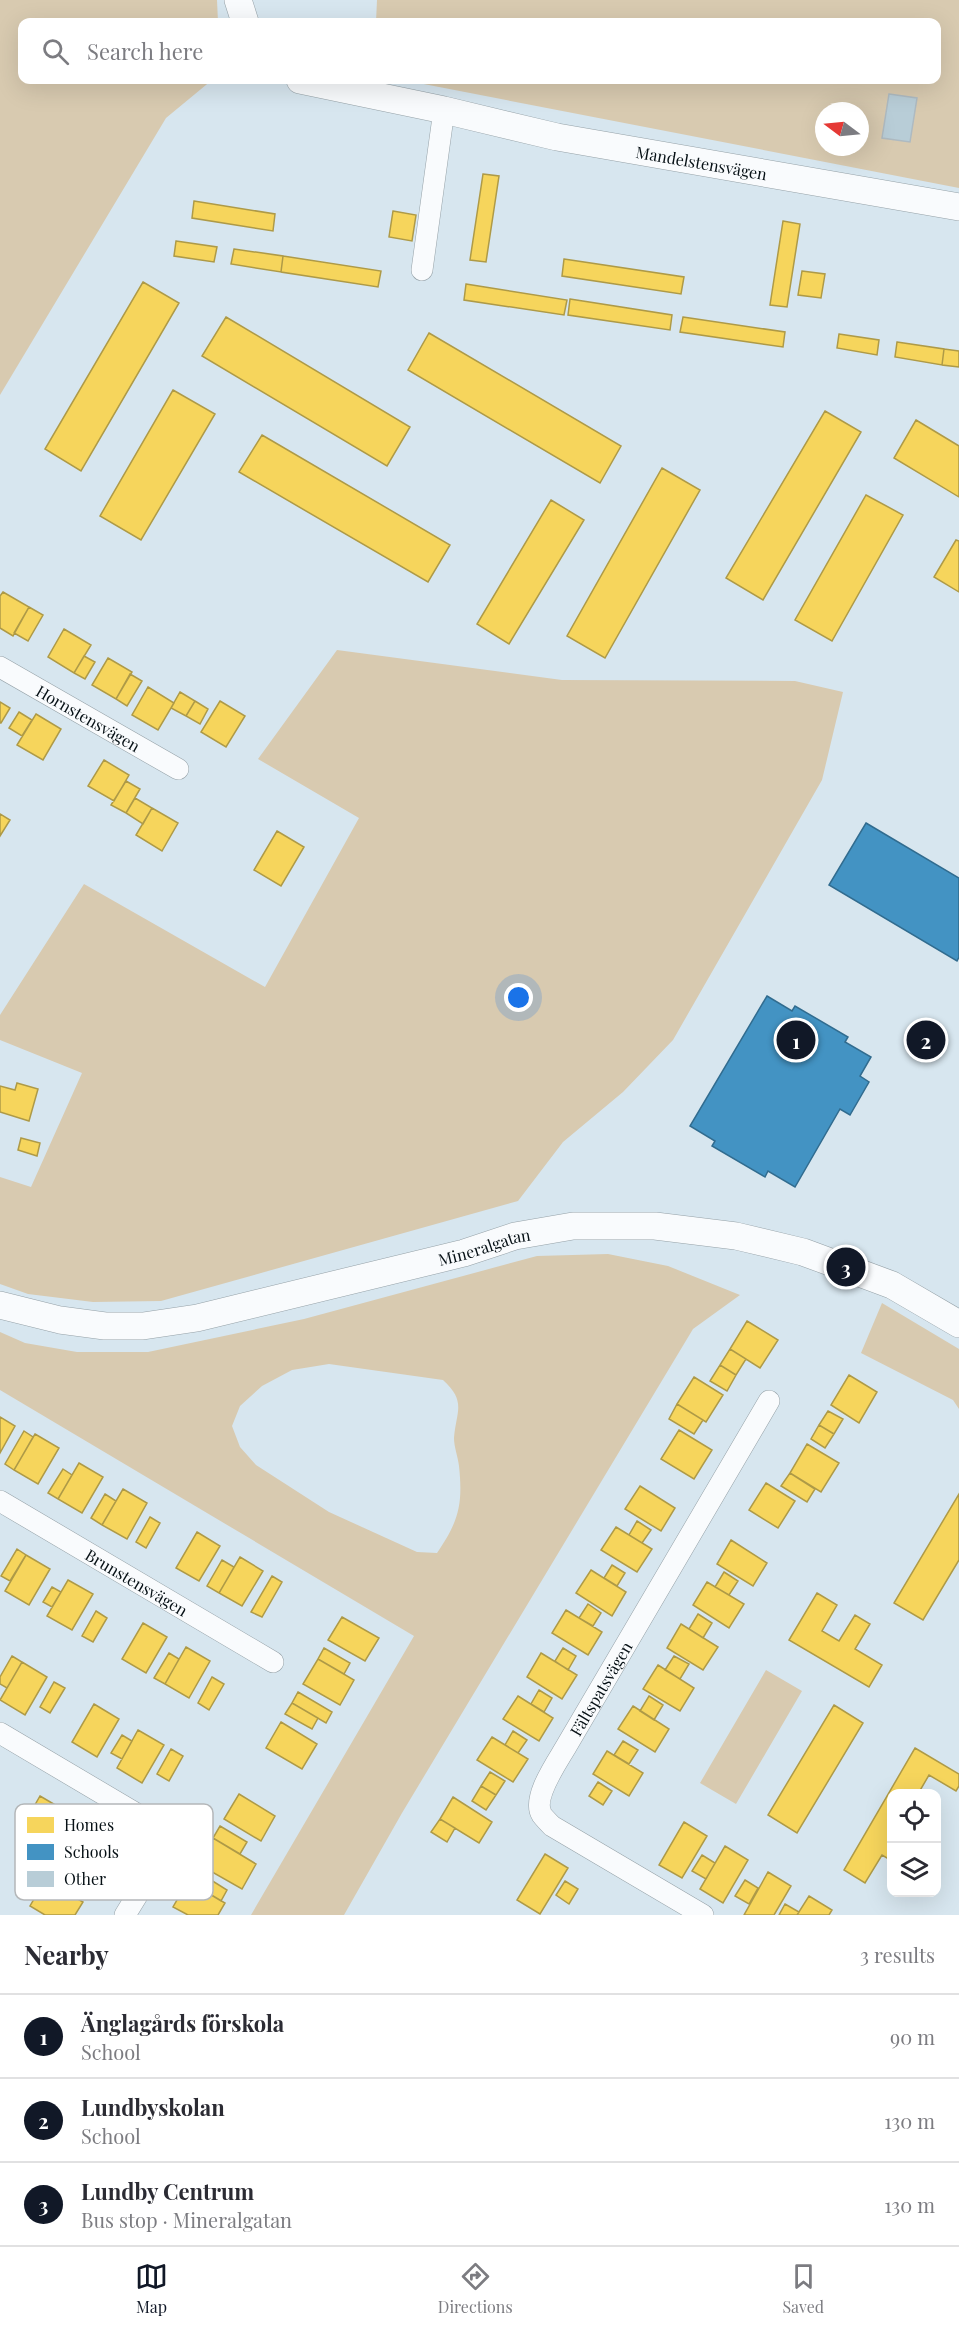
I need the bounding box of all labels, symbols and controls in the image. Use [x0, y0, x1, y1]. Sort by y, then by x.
search box [18, 18, 941, 84]
icon: search [39, 35, 72, 68]
text: Search here [87, 36, 203, 66]
north arrow [815, 102, 869, 156]
street label: Mandelstensvägen [634, 140, 769, 184]
street label: Hornstensvägen [33, 680, 145, 756]
your location [504, 983, 533, 1012]
pin: 1 [776, 1018, 816, 1062]
pin: 2 [906, 1018, 946, 1062]
street label: Mineralgatan [436, 1223, 532, 1269]
pin: 3 [826, 1244, 866, 1290]
street label: Brunstensvägen [82, 1543, 192, 1620]
street label: Fältspatsvägen [564, 1637, 636, 1739]
map controls [887, 1789, 941, 1897]
button: locate [887, 1789, 941, 1843]
legend [15, 1804, 213, 1900]
text: Homes [64, 1814, 114, 1835]
text: Schools [64, 1841, 119, 1862]
button: layers [887, 1843, 941, 1897]
text: Other [64, 1868, 106, 1889]
text: Nearby [24, 1937, 109, 1972]
text: 3 results [860, 1941, 935, 1968]
text: Änglagårds förskola [81, 2008, 284, 2038]
text: 1 [40, 2023, 47, 2050]
text: 90 m [890, 2023, 935, 2050]
text: School [81, 2038, 141, 2065]
text: Lundbyskolan [81, 2092, 225, 2122]
text: 2 [38, 2107, 49, 2134]
text: 130 m [884, 2107, 935, 2134]
text: School [81, 2122, 141, 2149]
text: Lundby Centrum [81, 2176, 254, 2206]
text: 3 [39, 2191, 48, 2218]
text: 130 m [884, 2191, 935, 2218]
text: Bus stop · Mineralgatan [81, 2206, 292, 2233]
tab: Map [135, 2260, 168, 2317]
tab: Directions [438, 2260, 513, 2317]
tab: Saved [782, 2260, 824, 2317]

